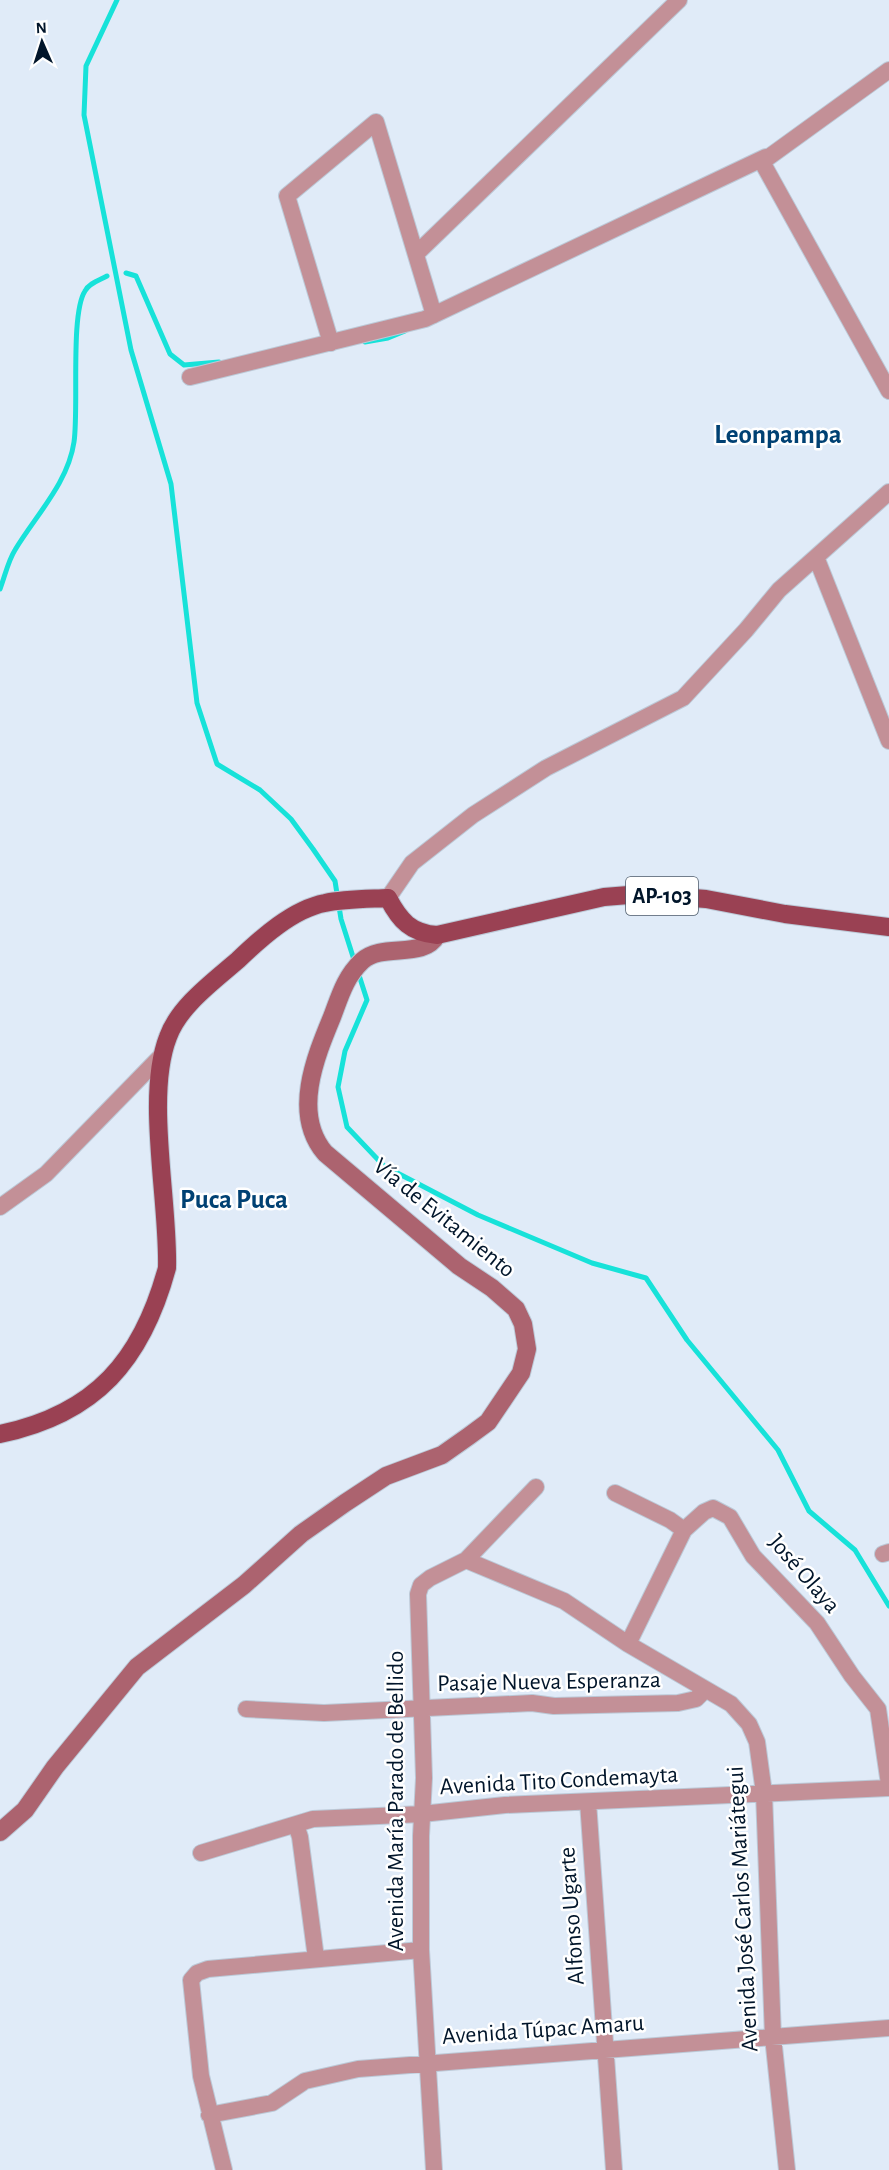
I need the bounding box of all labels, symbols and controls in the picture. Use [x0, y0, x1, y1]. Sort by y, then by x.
north arrow [12, 12, 72, 72]
text: N [35, 20, 47, 36]
district label: Leonpampa [714, 421, 842, 448]
road number: AP-103 [626, 877, 698, 915]
street label: Vía de Evitamiento [369, 1154, 519, 1282]
district label: Puca Puca [180, 1186, 288, 1213]
street label: José Olaya [764, 1530, 844, 1618]
street label: Avenida María Parado de Bellido [384, 1651, 408, 1951]
street label: Pasaje Nueva Esperanza [437, 1668, 661, 1696]
street label: Avenida Tito Condemayta [439, 1763, 679, 1799]
street label: Avenida José Carlos Mariátegui [724, 1765, 762, 2053]
street label: Alfonso Ugarte [555, 1846, 589, 1986]
street label: Avenida Túpac Amaru [441, 2011, 645, 2049]

